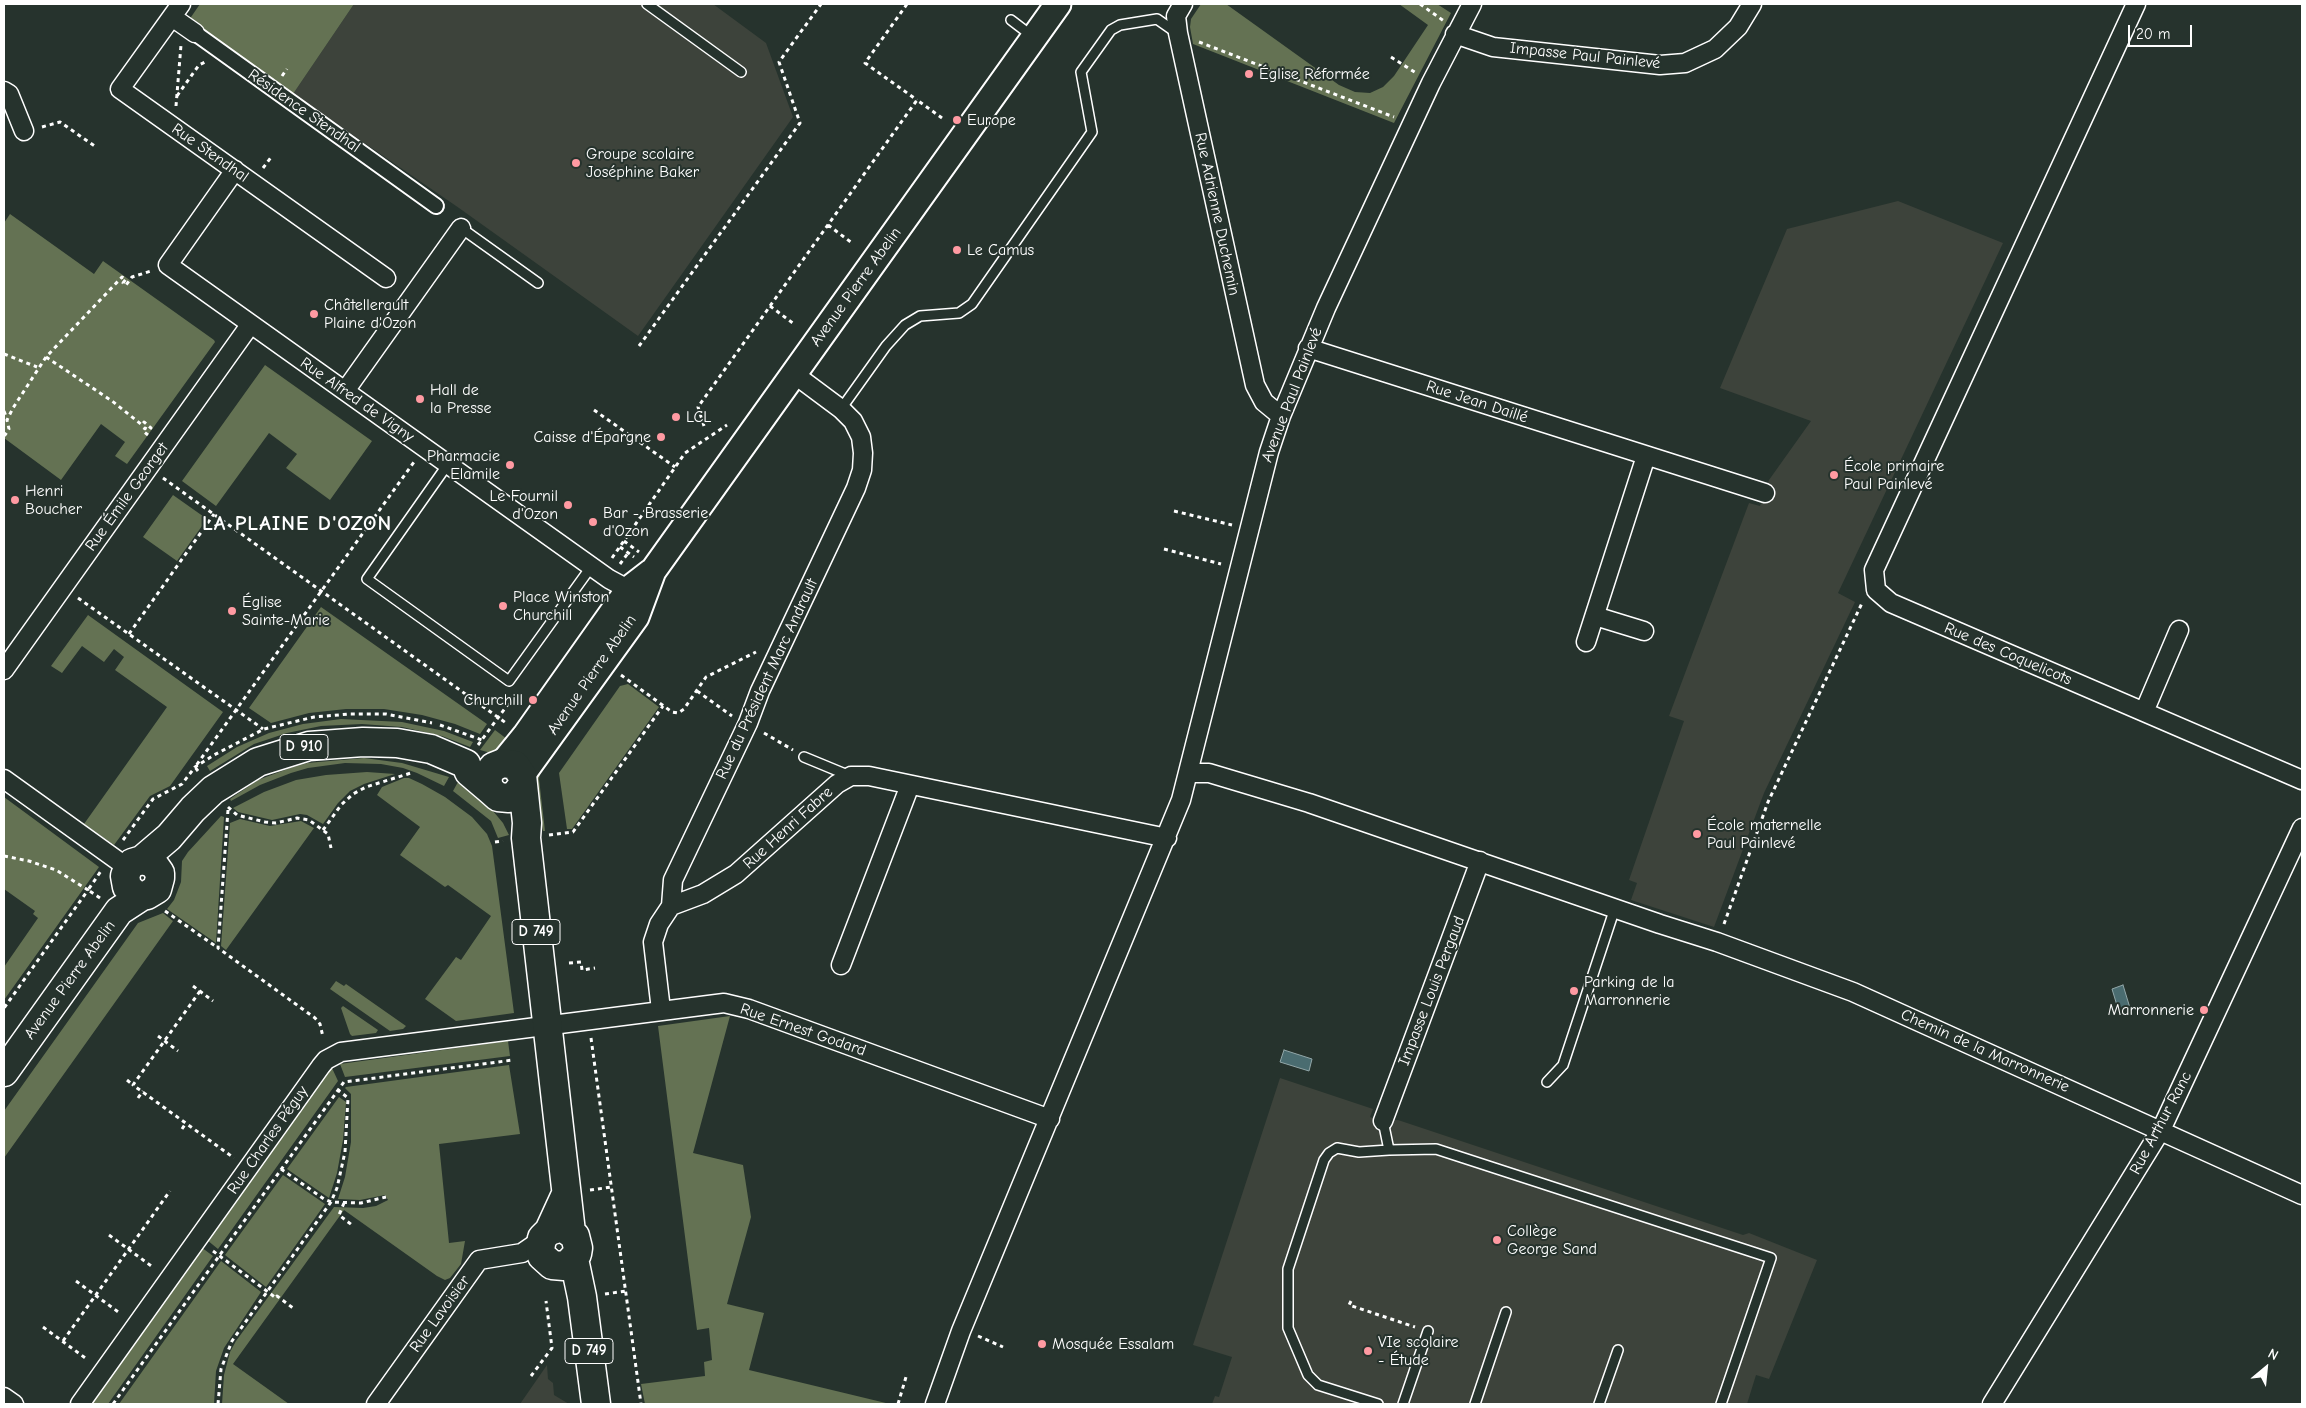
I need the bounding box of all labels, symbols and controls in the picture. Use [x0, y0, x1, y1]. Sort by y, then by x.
scale bar [2131, 15, 2195, 47]
text: 20 m [2136, 25, 2170, 43]
street label: Impasse Paul Painlevé [1509, 39, 1661, 73]
place label: Église Réformée [1259, 64, 1370, 84]
street label: Résidence Stendhal [244, 65, 364, 157]
marker: Église Réformée [1243, 68, 1255, 80]
place label: Europe [967, 110, 1016, 130]
marker: Europe [951, 114, 963, 126]
street label: Rue Stendhal [168, 119, 252, 187]
street label: Rue Adrienne Duchemin [1190, 131, 1244, 297]
place label: Groupe scolaire Joséphine Baker [586, 144, 699, 182]
marker: Groupe scolaire Joséphine Baker [570, 157, 582, 169]
street label: Avenue Pierre Abelin [806, 224, 906, 350]
place label: Le Camus [967, 240, 1034, 260]
marker: Le Camus [951, 244, 963, 256]
place label: Châtellerault Plaine d'Ozon [324, 295, 416, 333]
marker: Châtellerault Plaine d'Ozon [308, 308, 320, 320]
street label: Avenue Paul Painlevé [1257, 325, 1327, 465]
street label: Rue Alfred de Vigny [296, 353, 418, 447]
street label: Rue Jean Daillé [1424, 377, 1530, 427]
place label: Hall de la Presse [430, 380, 491, 418]
marker: Hall de la Presse [414, 393, 426, 405]
place label: LCL [686, 407, 711, 427]
marker: LCL [670, 411, 682, 423]
place label: Caisse d'Épargne [533, 427, 651, 447]
marker: Caisse d'Épargne [655, 431, 667, 443]
street label: Rue Émile Georget [81, 439, 173, 555]
place label: Pharmacie Elamile [427, 446, 500, 484]
place label: École primaire Paul Painlevé [1844, 456, 1944, 494]
marker: Pharmacie Elamile [504, 459, 516, 471]
marker: École primaire Paul Painlevé [1828, 469, 1840, 481]
place label: Henri Boucher [25, 481, 82, 519]
place label: Le Fournil d'Ozon [490, 486, 558, 524]
marker: Henri Boucher [9, 494, 21, 506]
marker: Le Fournil d'Ozon [562, 499, 574, 511]
place label: Bar - Brasserie d'Ozon [603, 503, 708, 541]
district label: LA PLAINE D'OZON [200, 511, 394, 537]
marker: Bar - Brasserie d'Ozon [587, 516, 599, 528]
street label: Rue du Président Marc Andrault [712, 576, 822, 782]
place label: Place Winston Churchill [513, 587, 609, 625]
place label: Église Sainte-Marie [242, 592, 330, 630]
marker: Place Winston Churchill [497, 600, 509, 612]
marker: Église Sainte-Marie [226, 605, 238, 617]
street label: Avenue Pierre Abelin [543, 611, 641, 739]
street label: Rue des Coquelicots [1941, 618, 2075, 690]
place label: Churchill [464, 690, 523, 710]
marker: Churchill [527, 694, 539, 706]
road number: D 910 [280, 734, 328, 760]
street label: Rue Henri Fabre [739, 783, 837, 873]
place label: École maternelle Paul Painlevé [1707, 815, 1822, 853]
marker: École maternelle Paul Painlevé [1691, 828, 1703, 840]
street label: Impasse Louis Pergaud [1395, 914, 1469, 1068]
street label: Avenue Pierre Abelin [20, 917, 120, 1043]
road number: D 749 [512, 920, 560, 944]
place label: Parking de la Marronnerie [1584, 972, 1675, 1010]
marker: Parking de la Marronnerie [1568, 985, 1580, 997]
street label: Rue Ernest Godard [738, 1000, 868, 1060]
place label: Marronnerie [2108, 1000, 2194, 1020]
marker: Marronnerie [2198, 1004, 2210, 1016]
street label: Chemin de la Marronnerie [1898, 1005, 2072, 1097]
street label: Rue Arthur Ranc [2126, 1068, 2196, 1178]
street label: Rue Charles Péguy [224, 1082, 312, 1198]
place label: Collège George Sand [1507, 1221, 1597, 1259]
marker: Collège George Sand [1491, 1234, 1503, 1246]
street label: Rue Lavoisier [406, 1272, 474, 1356]
place label: VIe scolaire - Étude [1378, 1332, 1458, 1370]
place label: Mosquée Essalam [1052, 1334, 1174, 1354]
road number: D 749 [565, 1338, 613, 1364]
marker: Mosquée Essalam [1036, 1338, 1048, 1350]
north arrow [2241, 1343, 2291, 1393]
marker: VIe scolaire - Étude [1362, 1345, 1374, 1357]
text: N [2265, 1345, 2281, 1364]

